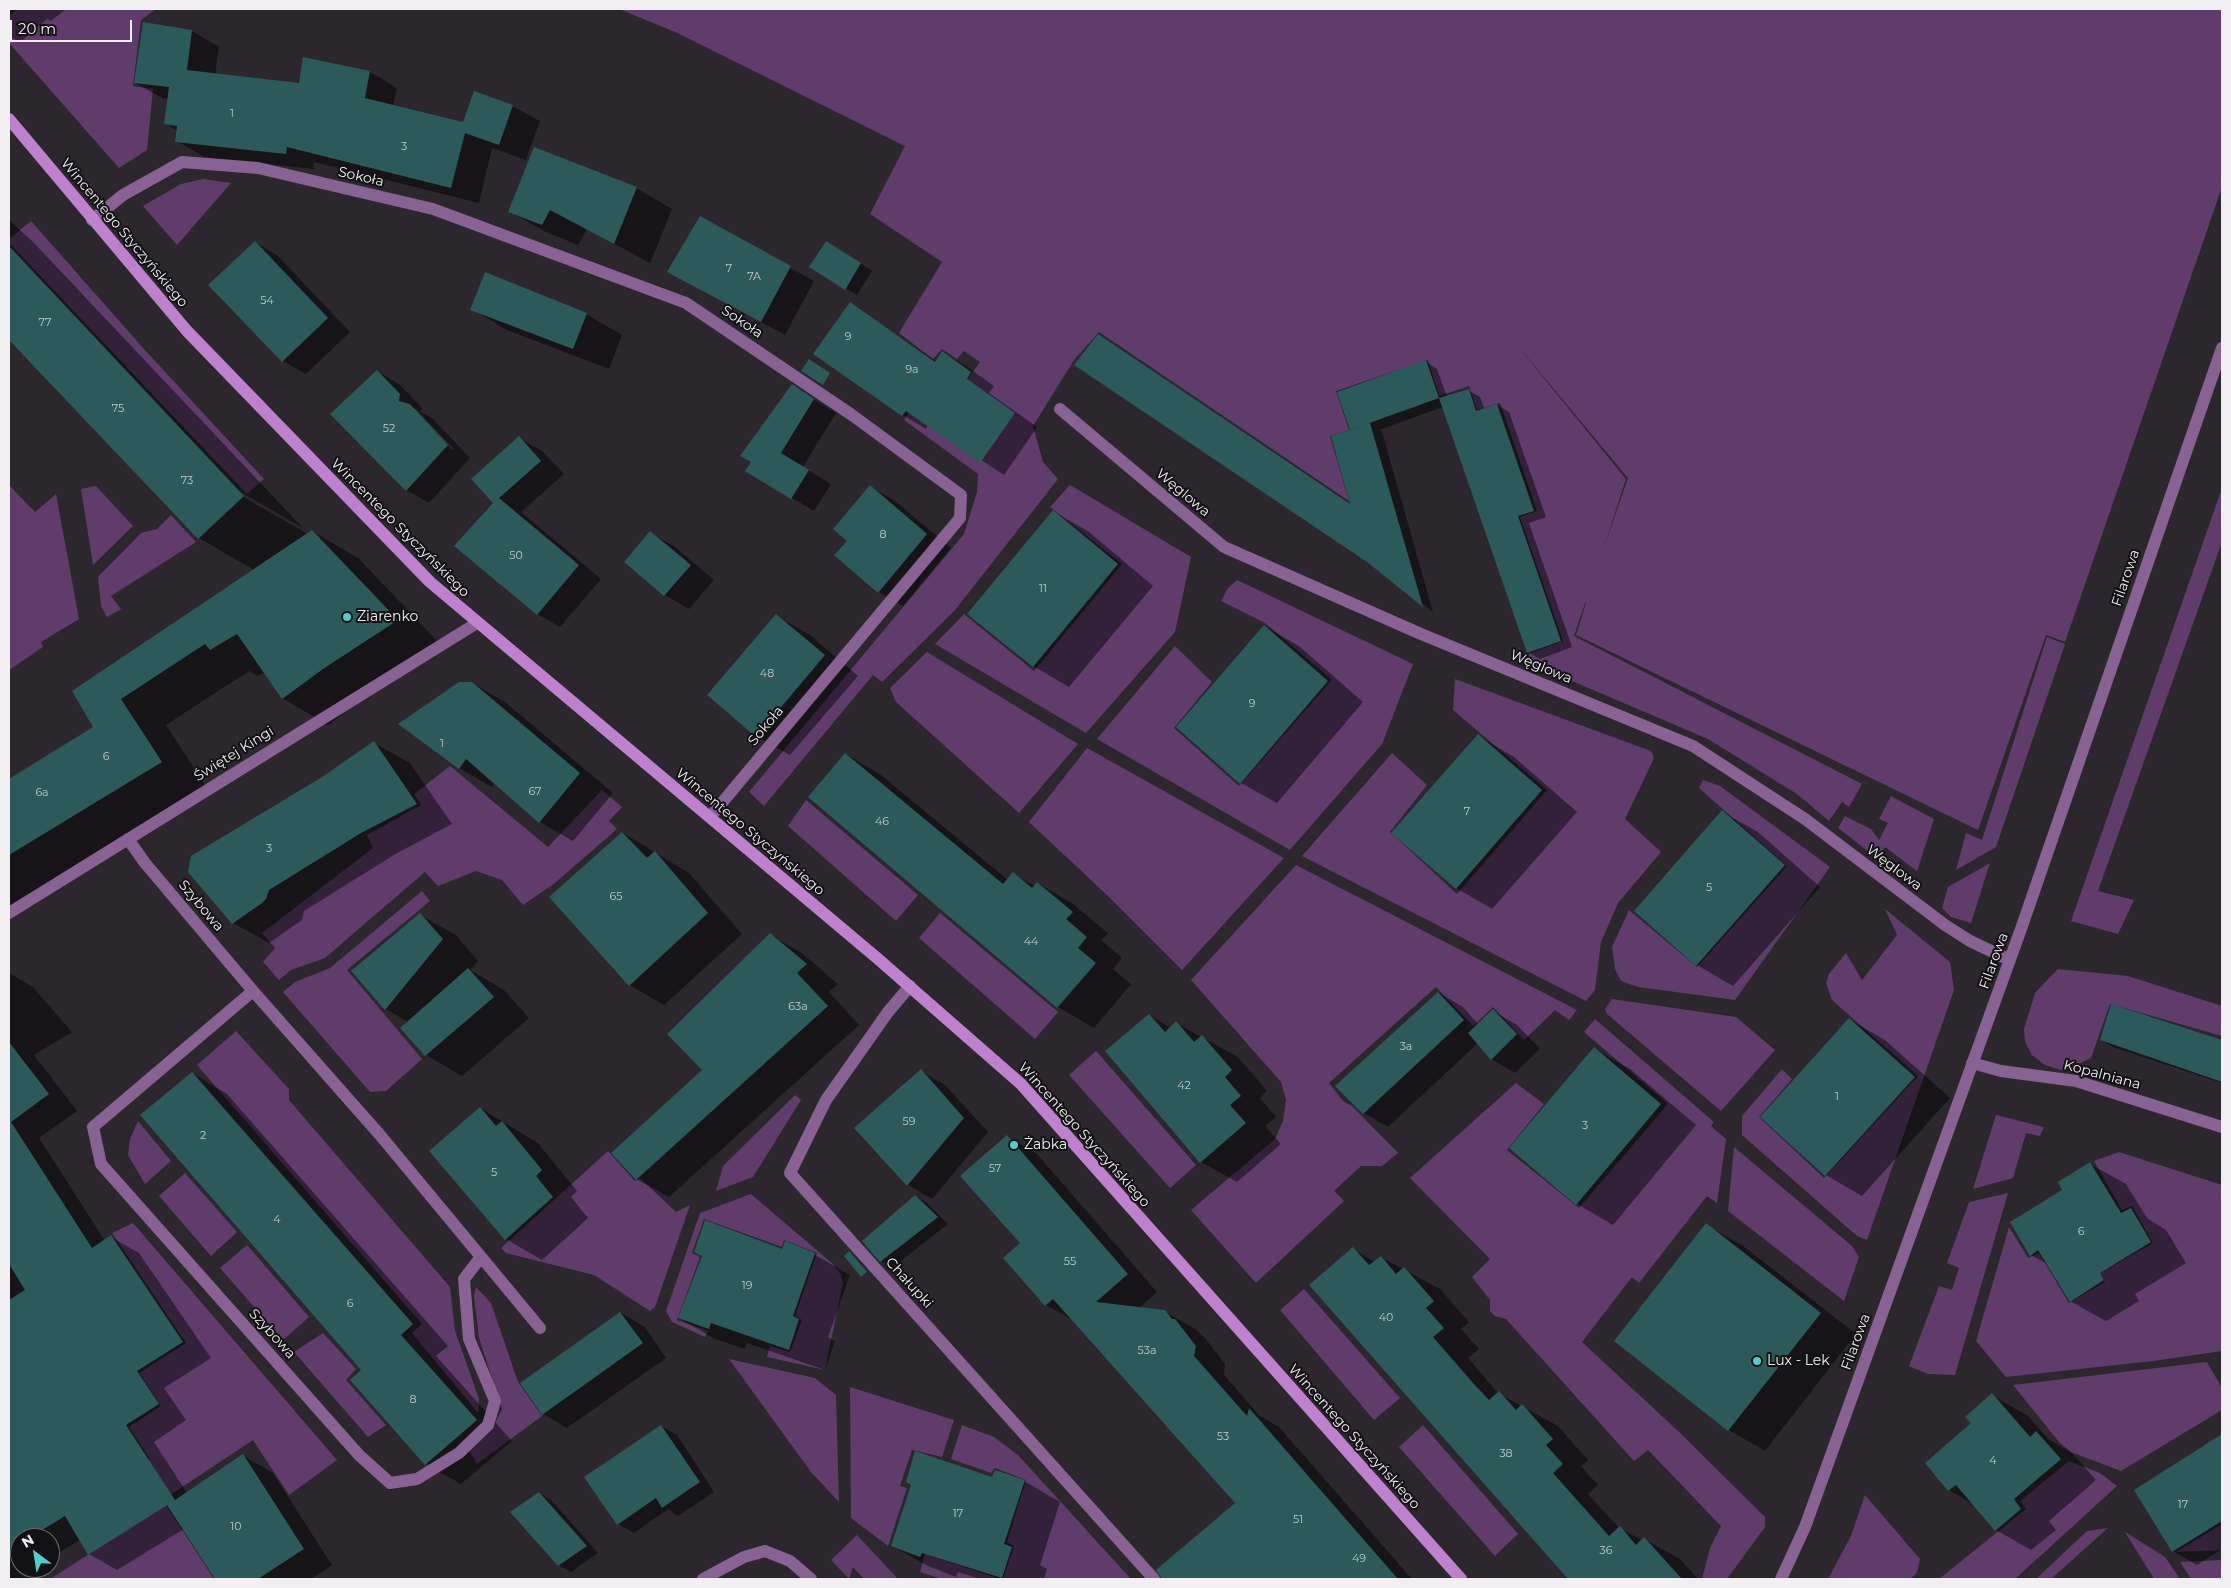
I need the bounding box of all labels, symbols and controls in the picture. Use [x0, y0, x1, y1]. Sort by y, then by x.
scale bar [12, 10, 135, 42]
text: 20 m [18, 19, 56, 38]
house number: 1 [230, 107, 234, 121]
house number: 3 [401, 140, 407, 154]
street label: Wincentego Styczyńskiego [57, 155, 191, 311]
street label: Sokoła [337, 164, 385, 190]
house number: 7 [726, 262, 732, 276]
house number: 7A [747, 270, 761, 284]
house number: 54 [260, 294, 274, 308]
street label: Sokoła [718, 302, 766, 342]
house number: 77 [39, 316, 51, 330]
house number: 9 [845, 330, 851, 344]
house number: 9a [905, 363, 919, 377]
house number: 75 [112, 402, 124, 416]
house number: 52 [383, 422, 395, 436]
street label: Wincentego Styczyńskiego [327, 455, 473, 601]
street label: Węglowa [1153, 466, 1213, 520]
house number: 73 [181, 474, 193, 488]
house number: 8 [879, 528, 887, 542]
street label: Filarowa [2108, 547, 2144, 609]
house number: 50 [509, 549, 523, 563]
house number: 11 [1039, 582, 1047, 596]
place label: Ziarenko [357, 609, 418, 625]
marker: Ziarenko [341, 611, 353, 623]
street label: Węglowa [1508, 646, 1574, 688]
house number: 48 [760, 667, 774, 681]
house number: 9 [1249, 697, 1255, 711]
street label: Sokoła [745, 703, 787, 749]
street label: Świętej Kingi [191, 723, 277, 785]
house number: 1 [440, 737, 444, 751]
house number: 6 [103, 750, 109, 764]
street label: Wincentego Styczyńskiego [672, 765, 828, 899]
house number: 67 [528, 785, 542, 799]
house number: 6a [35, 786, 49, 800]
house number: 7 [1464, 805, 1470, 819]
house number: 46 [875, 815, 889, 829]
house number: 3 [266, 842, 272, 856]
street label: Węglowa [1863, 842, 1925, 894]
street label: Szybowa [175, 877, 227, 935]
house number: 5 [1706, 881, 1712, 895]
house number: 65 [610, 890, 622, 904]
street label: Filarowa [1976, 930, 2012, 992]
house number: 44 [1024, 935, 1038, 949]
house number: 63a [788, 1000, 808, 1014]
house number: 3a [1400, 1040, 1412, 1054]
street label: Kopalniana [2062, 1057, 2142, 1093]
street label: Wincentego Styczyńskiego [1015, 1059, 1153, 1211]
house number: 42 [1177, 1079, 1191, 1093]
house number: 1 [1835, 1090, 1839, 1104]
house number: 59 [903, 1115, 915, 1129]
house number: 3 [1582, 1119, 1588, 1133]
house number: 2 [200, 1129, 206, 1143]
place label: Żabka [1024, 1137, 1067, 1153]
marker: Żabka [1008, 1139, 1020, 1151]
house number: 57 [989, 1162, 1001, 1176]
house number: 5 [491, 1166, 497, 1180]
house number: 4 [273, 1213, 281, 1227]
house number: 6 [2078, 1225, 2084, 1239]
street label: Chałupki [882, 1254, 936, 1312]
house number: 55 [1064, 1255, 1076, 1269]
house number: 19 [742, 1279, 752, 1293]
house number: 6 [347, 1297, 353, 1311]
street label: Szybowa [245, 1306, 299, 1362]
house number: 40 [1379, 1311, 1393, 1325]
street label: Filarowa [1838, 1311, 1874, 1373]
house number: 53a [1138, 1344, 1156, 1358]
place label: Lux - Lek [1767, 1353, 1830, 1369]
marker: Lux - Lek [1751, 1355, 1763, 1367]
street label: Wincentego Styczyńskiego [1285, 1361, 1423, 1513]
house number: 8 [409, 1393, 417, 1407]
house number: 53 [1217, 1430, 1229, 1444]
house number: 38 [1499, 1447, 1513, 1461]
house number: 4 [1989, 1454, 1997, 1468]
house number: 17 [2178, 1498, 2188, 1512]
house number: 17 [953, 1507, 963, 1521]
house number: 51 [1293, 1513, 1303, 1527]
house number: 10 [230, 1520, 242, 1534]
north arrow [10, 1528, 60, 1578]
text: N [18, 1530, 37, 1552]
house number: 36 [1600, 1544, 1612, 1558]
house number: 49 [1352, 1552, 1366, 1566]

